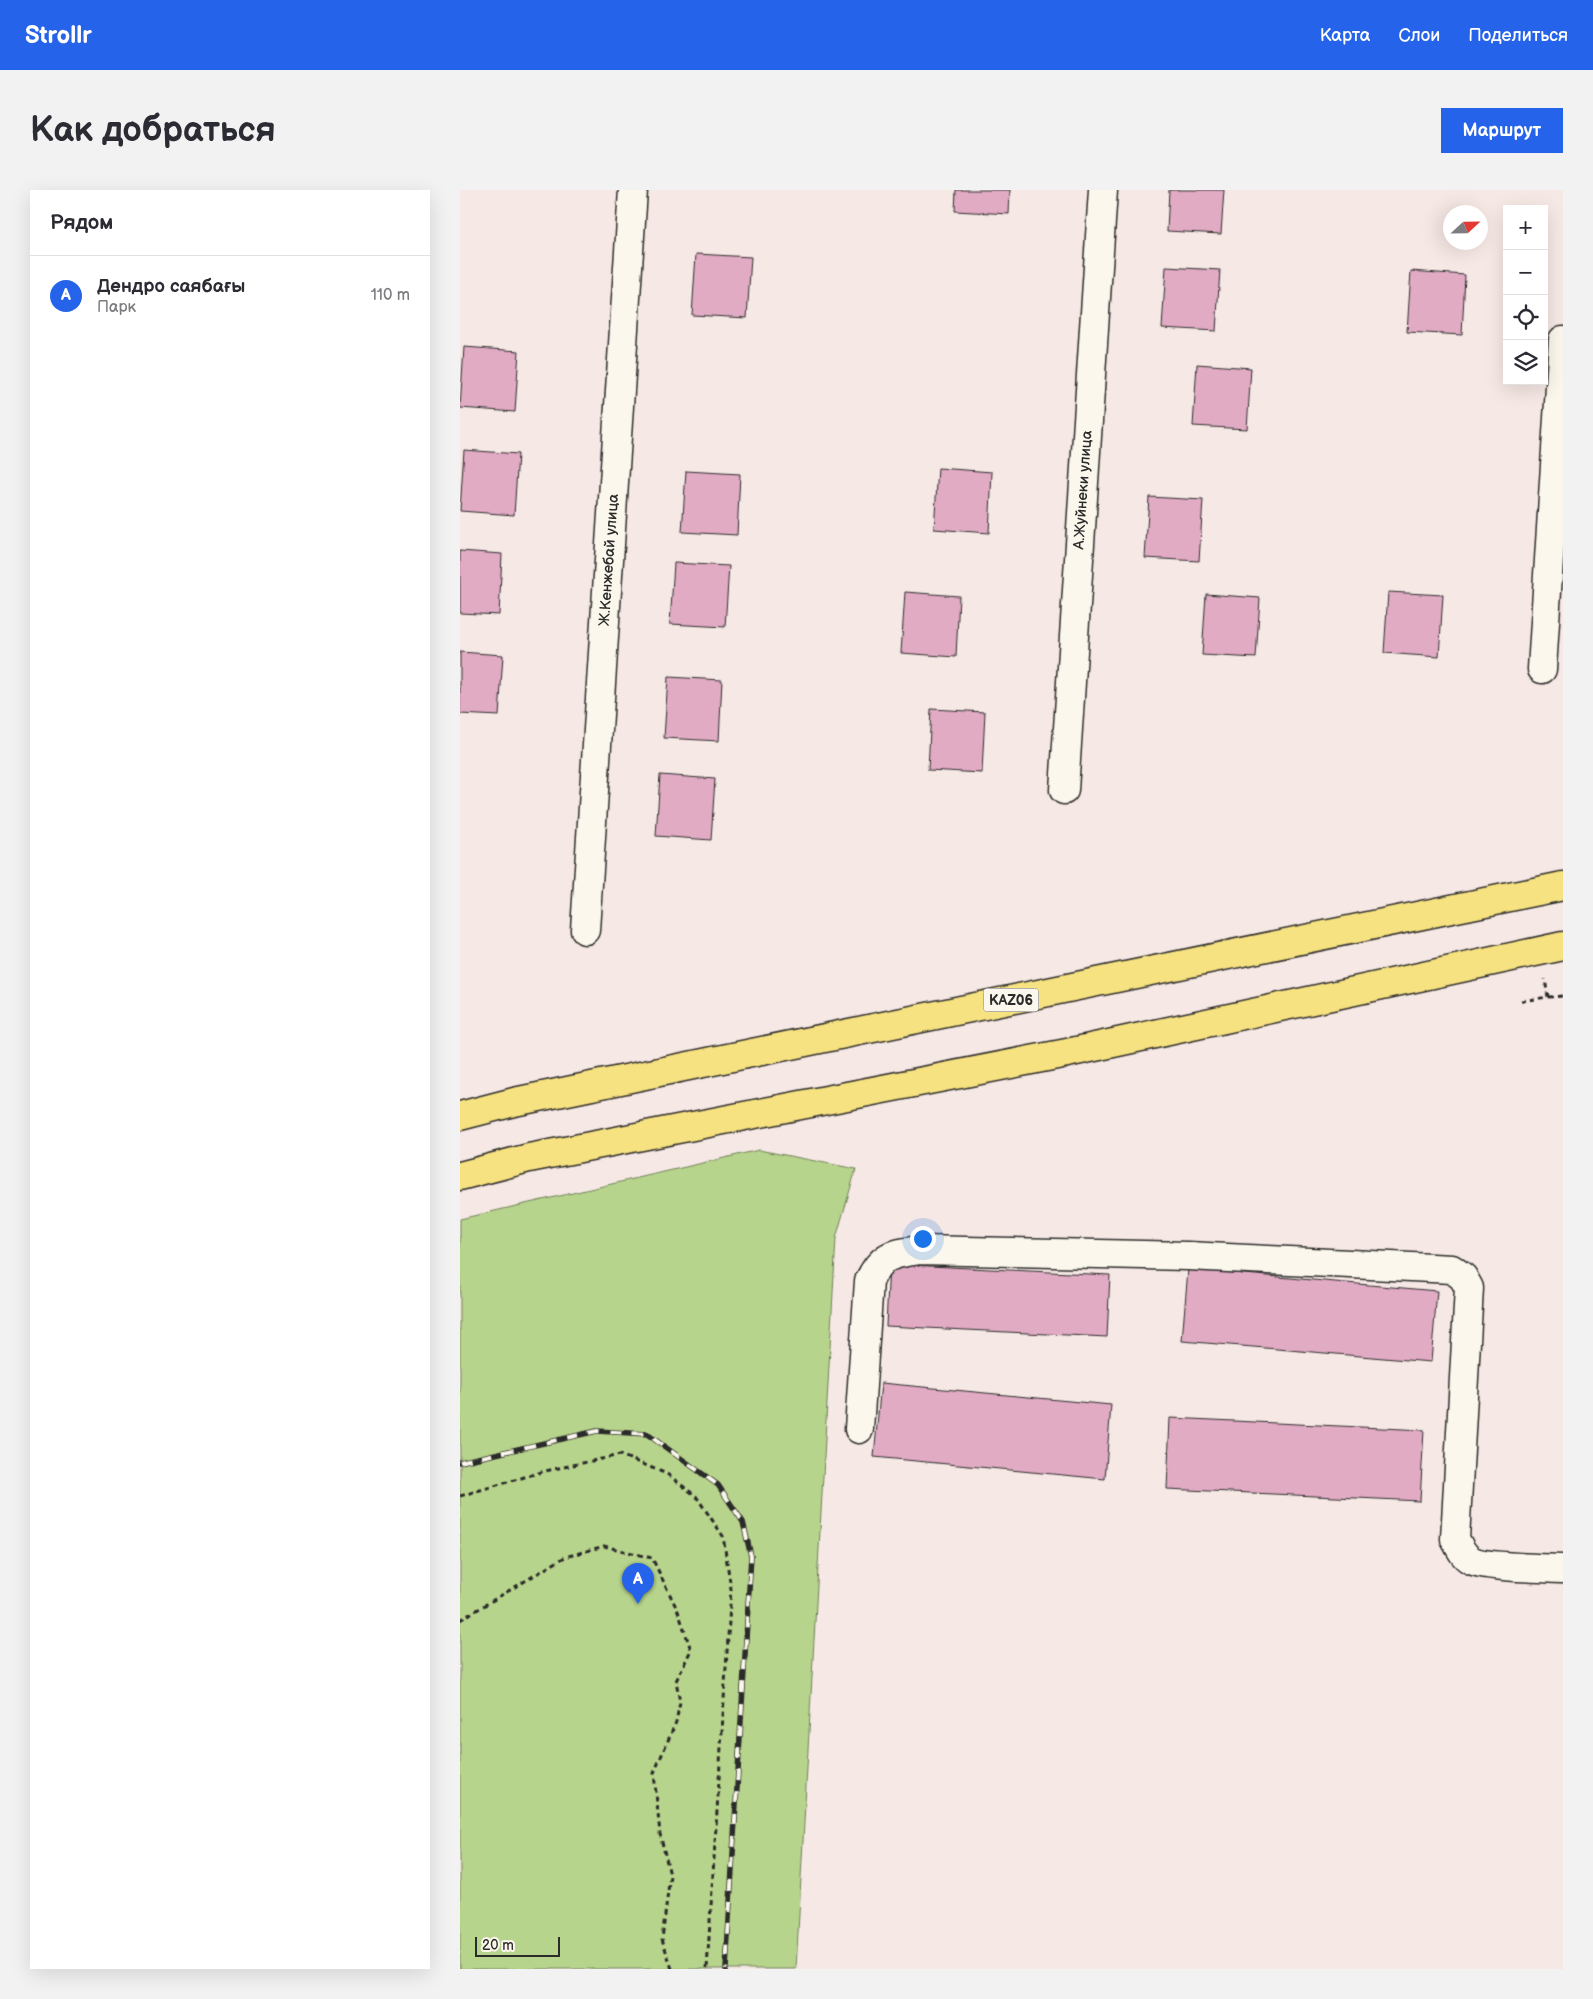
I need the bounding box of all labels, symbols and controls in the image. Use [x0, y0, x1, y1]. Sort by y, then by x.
text: Strollr [25, 21, 92, 50]
text: Карта [1320, 25, 1370, 46]
text: Слои [1398, 25, 1440, 46]
text: Поделиться [1468, 25, 1568, 46]
button: Маршрут [1441, 108, 1563, 153]
text: Как добраться [30, 109, 276, 152]
north arrow [1443, 205, 1488, 250]
map controls [1503, 205, 1548, 385]
button: + [1503, 205, 1548, 250]
text: Рядом [50, 210, 113, 235]
button: − [1503, 250, 1548, 295]
text: Дендро саябағы [97, 275, 245, 298]
text: A [61, 286, 71, 305]
text: 110 m [371, 286, 410, 305]
button: locate [1503, 295, 1548, 340]
text: Парк [97, 298, 136, 317]
button: layers [1503, 340, 1548, 385]
street label: А.Жуйнеки улица [1069, 430, 1097, 551]
street label: Ж.Кенжебай улица [595, 493, 623, 627]
road number: KАZ06 [984, 988, 1038, 1012]
your location [910, 1226, 936, 1252]
pin: A [622, 1563, 654, 1604]
scale bar [475, 1934, 560, 1957]
text: 20 m [482, 1937, 514, 1954]

